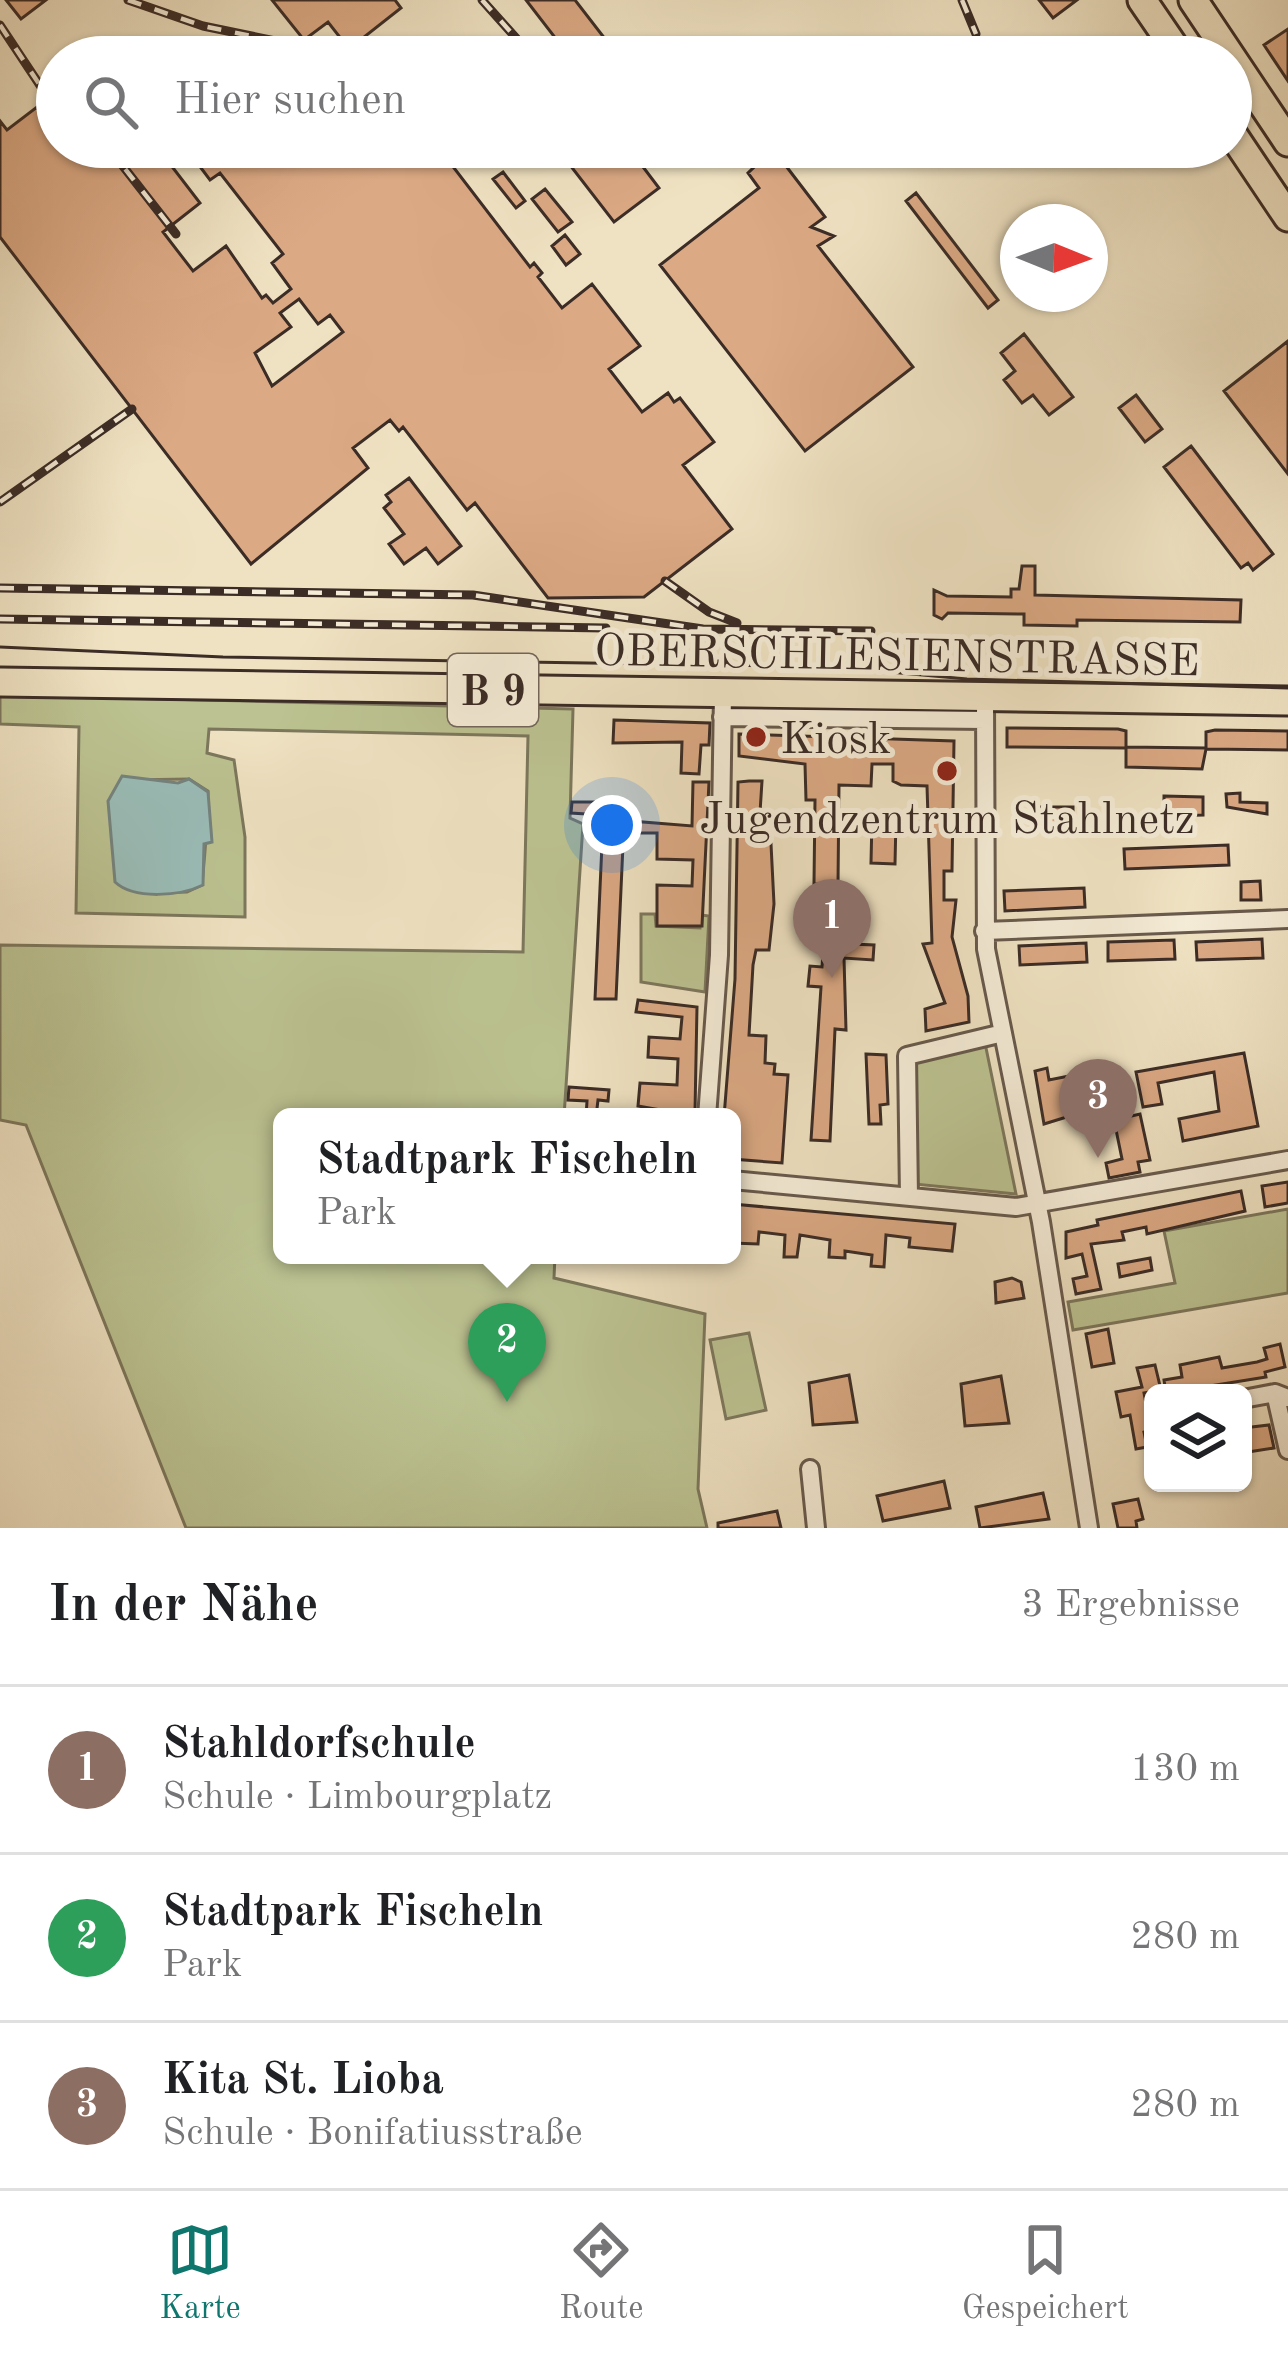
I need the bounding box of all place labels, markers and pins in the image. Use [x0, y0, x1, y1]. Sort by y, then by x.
place label: Kiosk [780, 719, 891, 764]
marker: Kiosk [743, 724, 769, 750]
marker: Jugendzentrum Stahlnetz [934, 758, 960, 784]
place label: Jugendzentrum Stahlnetz [699, 799, 1195, 844]
pin: 1 [793, 879, 871, 978]
pin: 3 [1059, 1059, 1137, 1158]
pin: 2 [468, 1303, 546, 1402]

